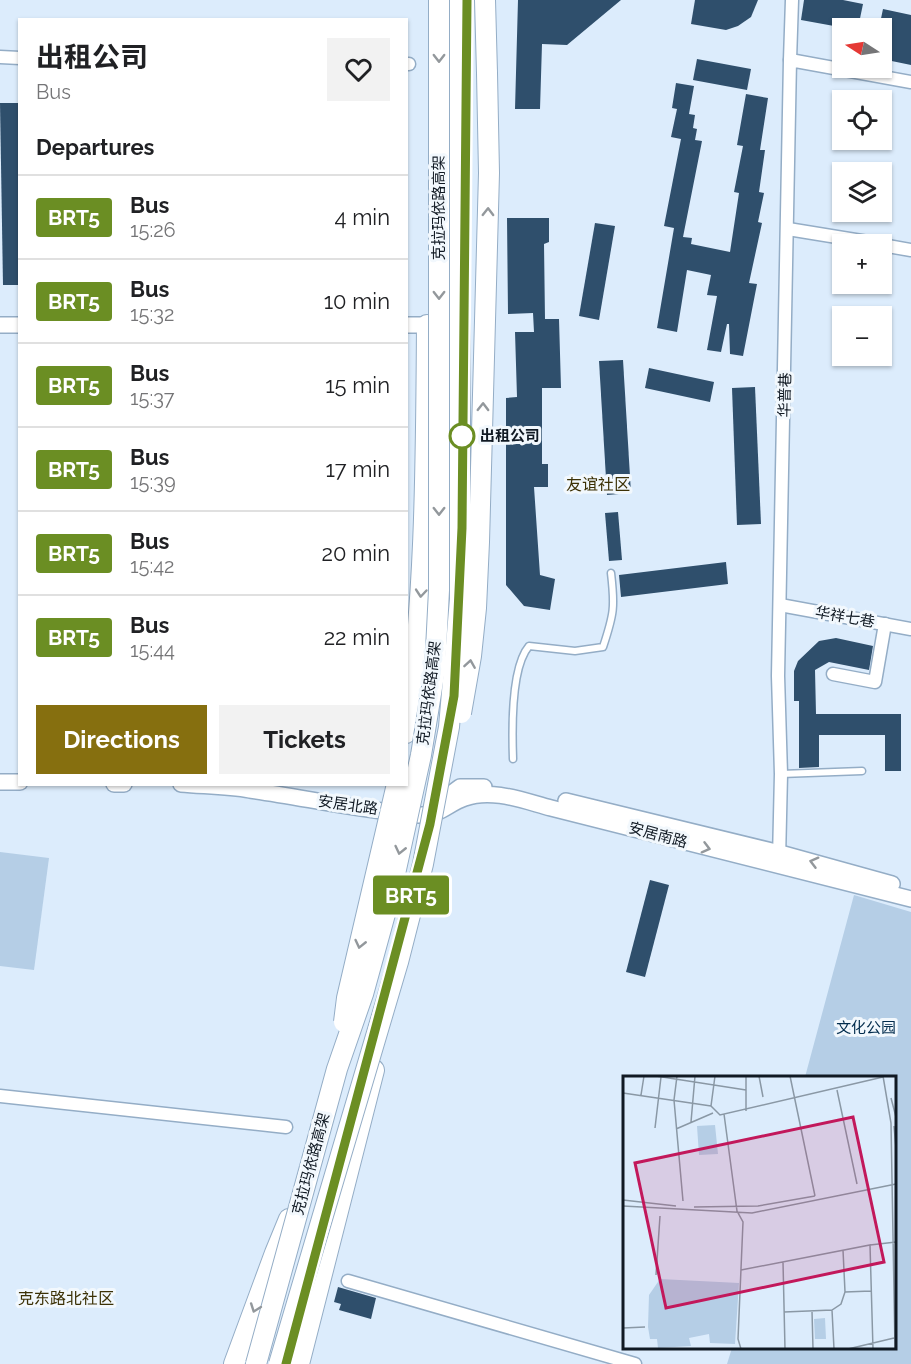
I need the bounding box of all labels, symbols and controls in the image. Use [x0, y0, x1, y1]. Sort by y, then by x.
north arrow [832, 18, 892, 78]
map controls [832, 18, 892, 366]
button: heart [327, 38, 390, 101]
text: 出租公司 [36, 41, 148, 74]
one-way arrow [433, 54, 445, 63]
text: Bus [36, 80, 71, 104]
button: locate [832, 90, 892, 150]
text: Departures [36, 134, 154, 160]
street label: 克拉玛依路高架 [430, 155, 448, 261]
button: layers [832, 162, 892, 222]
text: Bus [130, 192, 169, 218]
text: 4 min [335, 204, 390, 230]
text: BRT5 [48, 205, 100, 230]
one-way arrow [481, 207, 494, 216]
text: 15:26 [130, 218, 176, 242]
button: + [832, 234, 892, 294]
text: Bus [130, 276, 169, 302]
text: 10 min [324, 288, 390, 314]
text: BRT5 [48, 289, 100, 314]
one-way arrow [433, 291, 445, 300]
text: 15:32 [130, 302, 174, 326]
button: − [832, 306, 892, 366]
text: Bus [130, 360, 169, 386]
text: 15 min [325, 372, 390, 398]
street label: 华普巷 [776, 372, 794, 418]
text: BRT5 [48, 373, 100, 398]
text: 15:37 [130, 386, 174, 410]
one-way arrow [477, 402, 489, 411]
marker: 出租公司 [449, 423, 475, 449]
place label: 出租公司 [480, 427, 540, 445]
text: Bus [130, 444, 169, 470]
text: 17 min [325, 456, 390, 482]
text: BRT5 [48, 457, 100, 482]
text: 15:39 [130, 470, 176, 494]
district label: 友谊社区 [566, 475, 630, 494]
one-way arrow [433, 507, 445, 516]
text: Bus [130, 528, 169, 554]
text: 20 min [322, 540, 390, 566]
text: BRT5 [48, 541, 100, 566]
text: 15:42 [130, 554, 175, 578]
one-way arrow [415, 589, 428, 598]
street label: 华祥七巷 [814, 603, 876, 631]
text: Bus [130, 612, 169, 638]
text: 22 min [324, 624, 390, 650]
text: BRT5 [48, 625, 100, 650]
text: 15:44 [130, 638, 175, 662]
street label: 克拉玛依路高架 [414, 640, 444, 746]
one-way arrow [463, 660, 475, 669]
button: Directions [36, 705, 207, 774]
button: Tickets [219, 705, 390, 774]
street label: 安居北路 [317, 792, 379, 818]
street label: 安居南路 [627, 819, 689, 851]
one-way arrow [701, 840, 711, 853]
one-way arrow [395, 845, 408, 855]
one-way arrow [809, 857, 819, 870]
line badge: BRT5 [369, 876, 453, 914]
text: BRT5 [385, 883, 437, 908]
one-way arrow [354, 939, 367, 949]
park label: 文化公园 [836, 1019, 896, 1037]
inset map [623, 1076, 896, 1349]
street label: 克拉玛依路高架 [289, 1111, 333, 1217]
district label: 克东路北社区 [18, 1289, 114, 1308]
one-way arrow [249, 1302, 262, 1312]

